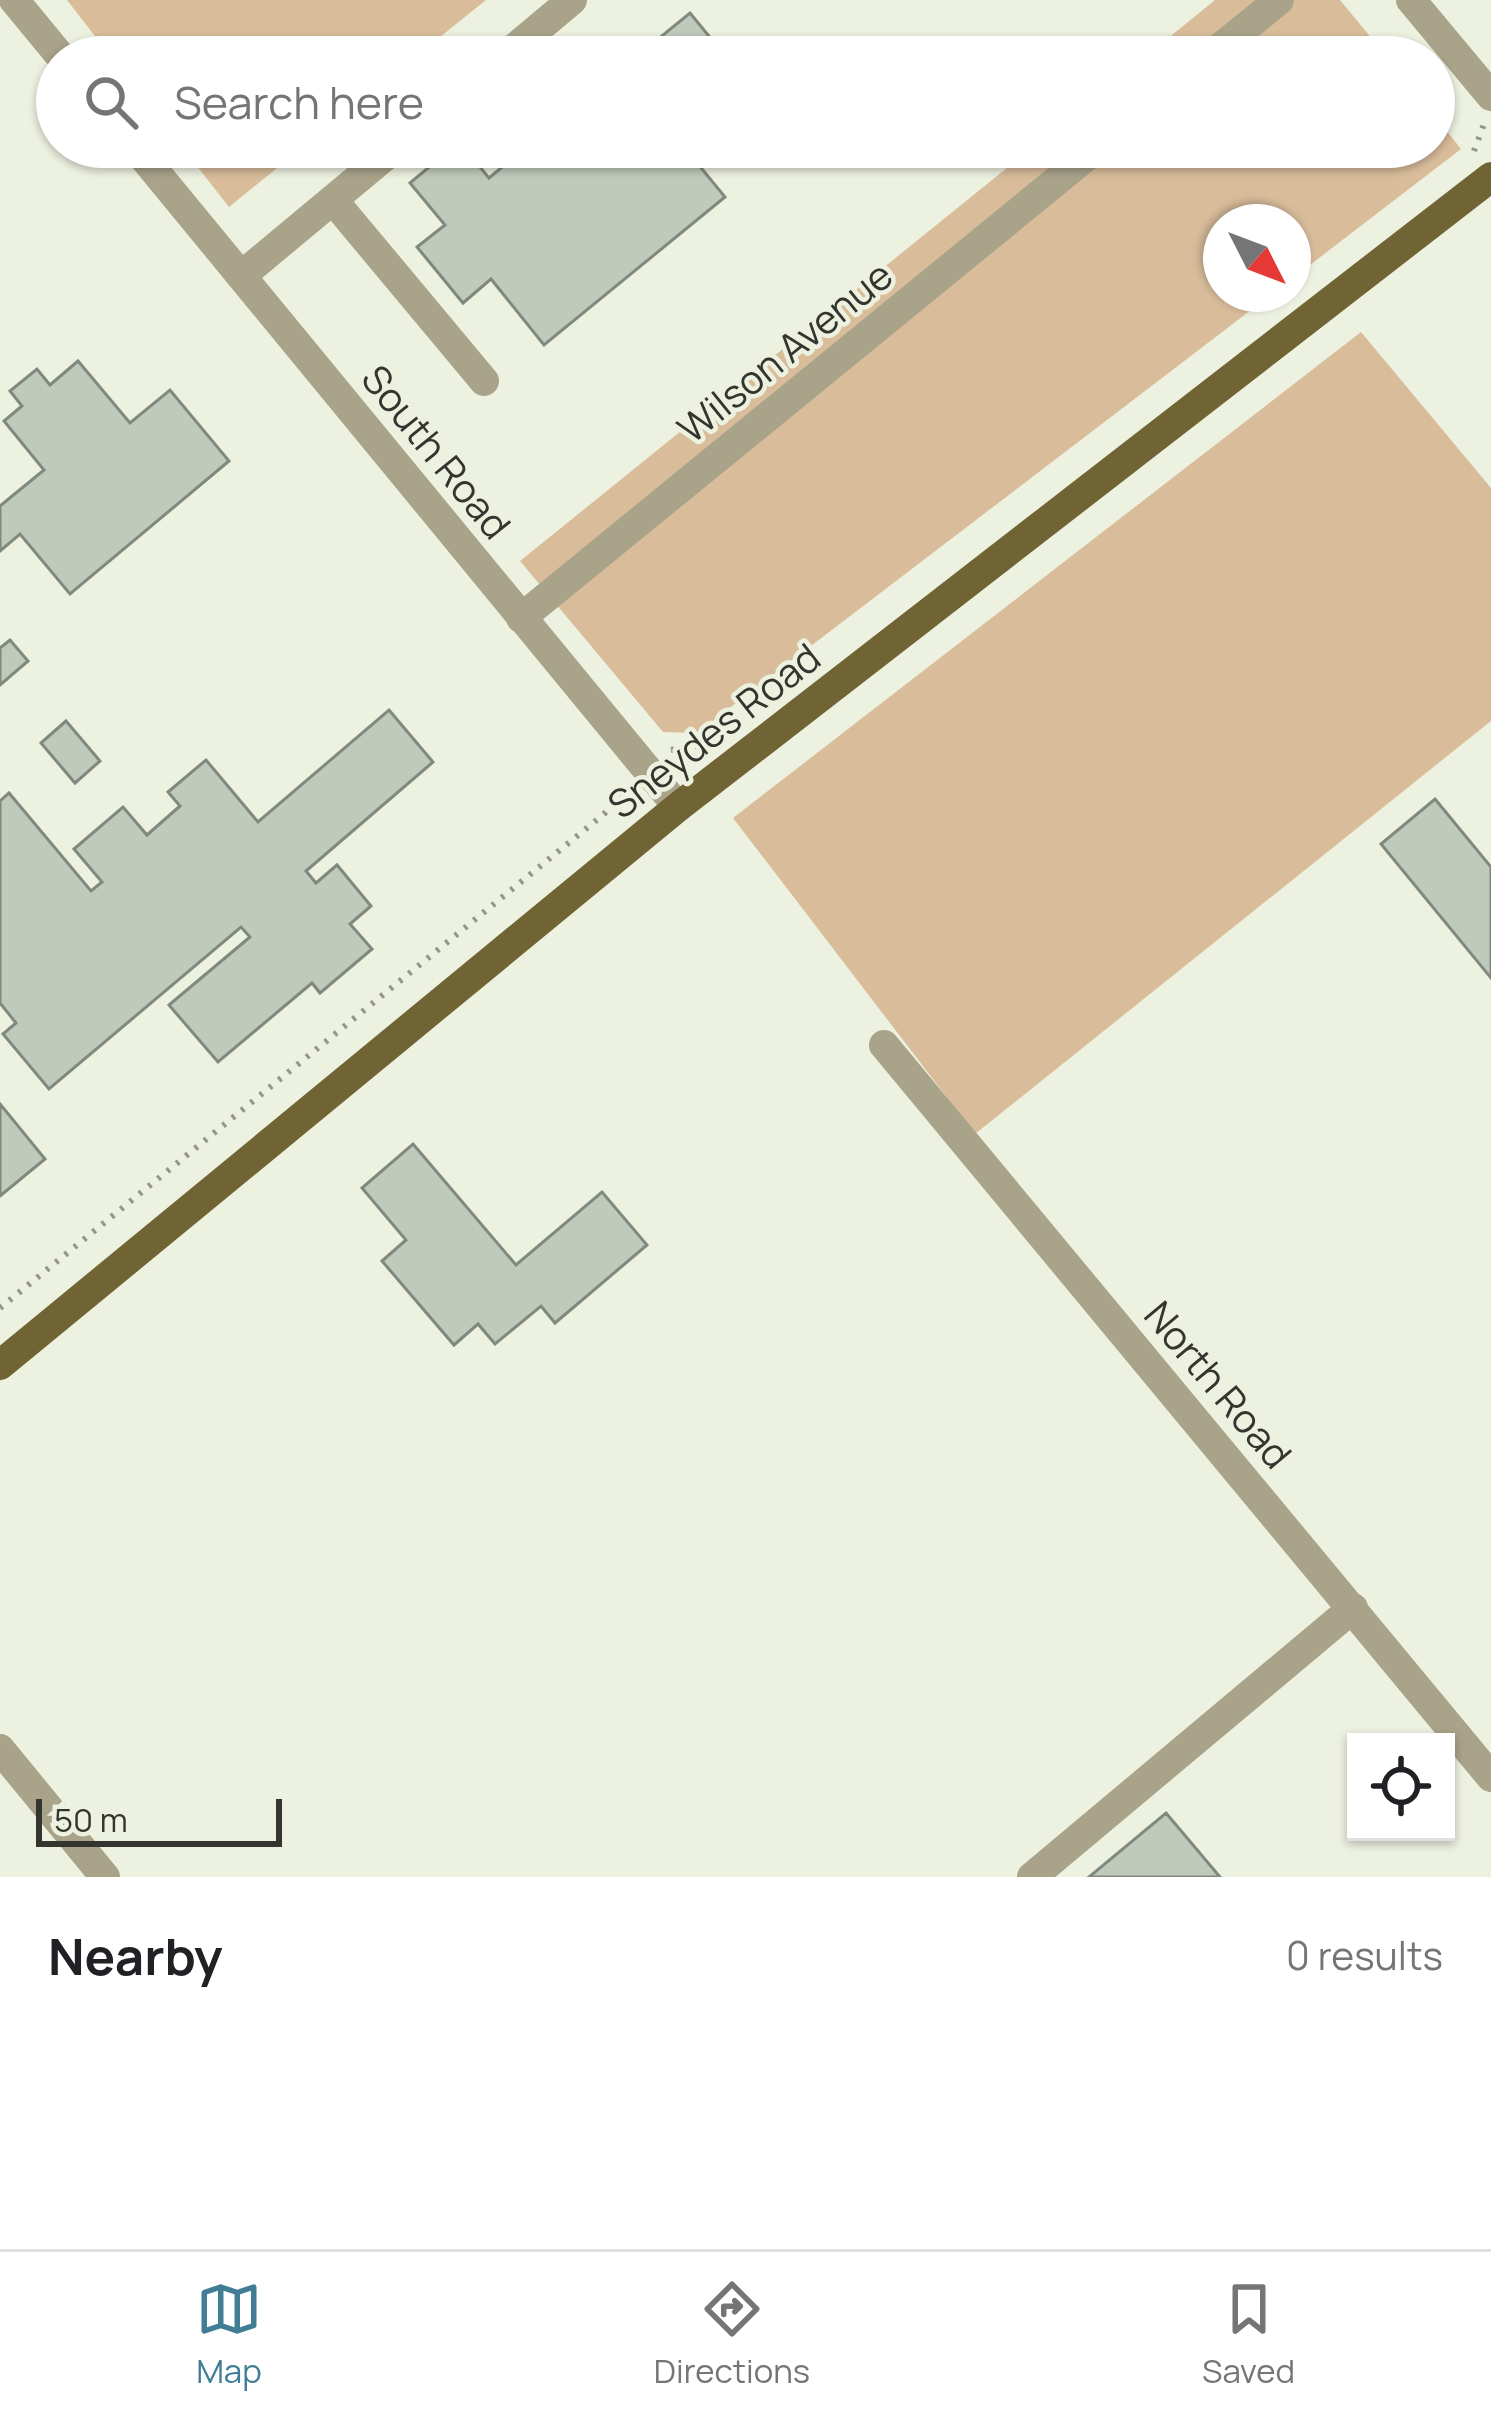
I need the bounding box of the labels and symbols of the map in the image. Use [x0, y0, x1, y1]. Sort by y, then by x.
north arrow [1203, 204, 1311, 312]
street label: Wilson Avenue [666, 248, 903, 455]
street label: South Road [350, 353, 524, 550]
street label: Sneydes Road [596, 630, 831, 830]
street label: North Road [1133, 1289, 1305, 1479]
scale bar [36, 1793, 282, 1846]

